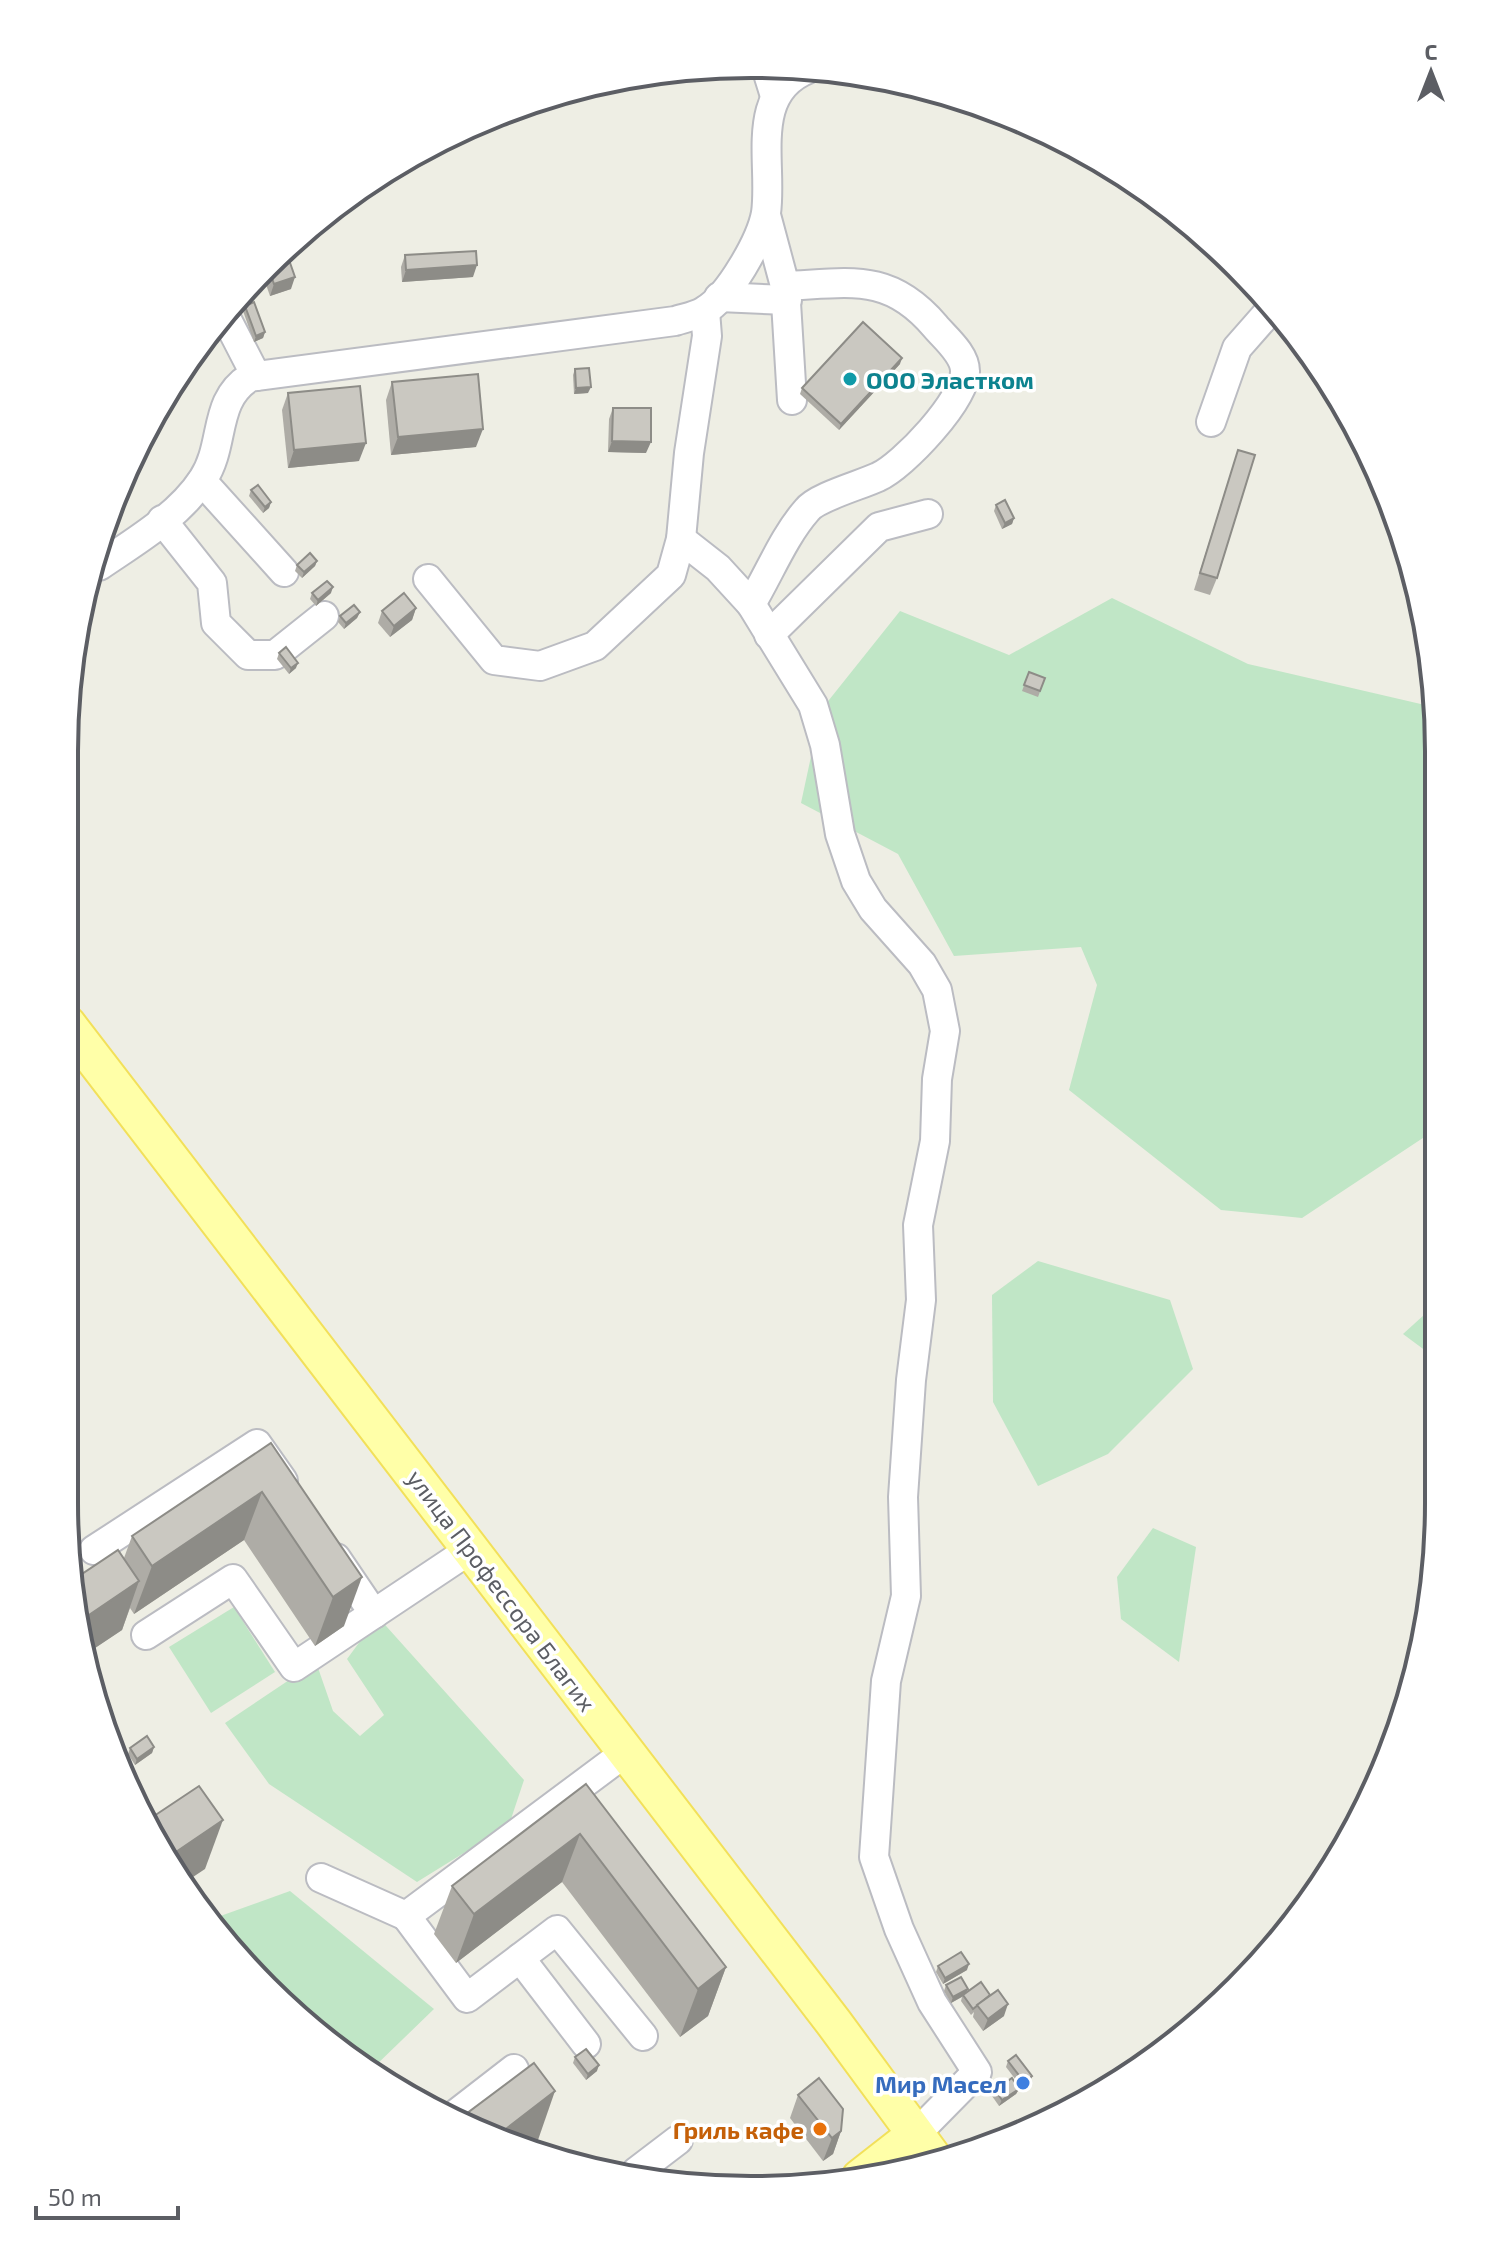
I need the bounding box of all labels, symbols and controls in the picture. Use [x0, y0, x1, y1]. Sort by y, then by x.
north arrow [1391, 32, 1471, 112]
text: С [1425, 38, 1438, 64]
place label: ООО Эластком [866, 365, 1034, 394]
marker: ООО Эластком [841, 370, 859, 388]
street label: улица Профессора Благих [401, 1464, 602, 1717]
place label: Мир Масел [875, 2069, 1007, 2098]
marker: Мир Масел [1014, 2074, 1032, 2092]
place label: Гриль кафе [673, 2115, 804, 2144]
marker: Гриль кафе [811, 2120, 829, 2138]
scale bar [36, 2170, 178, 2220]
text: 50 m [48, 2182, 102, 2211]

